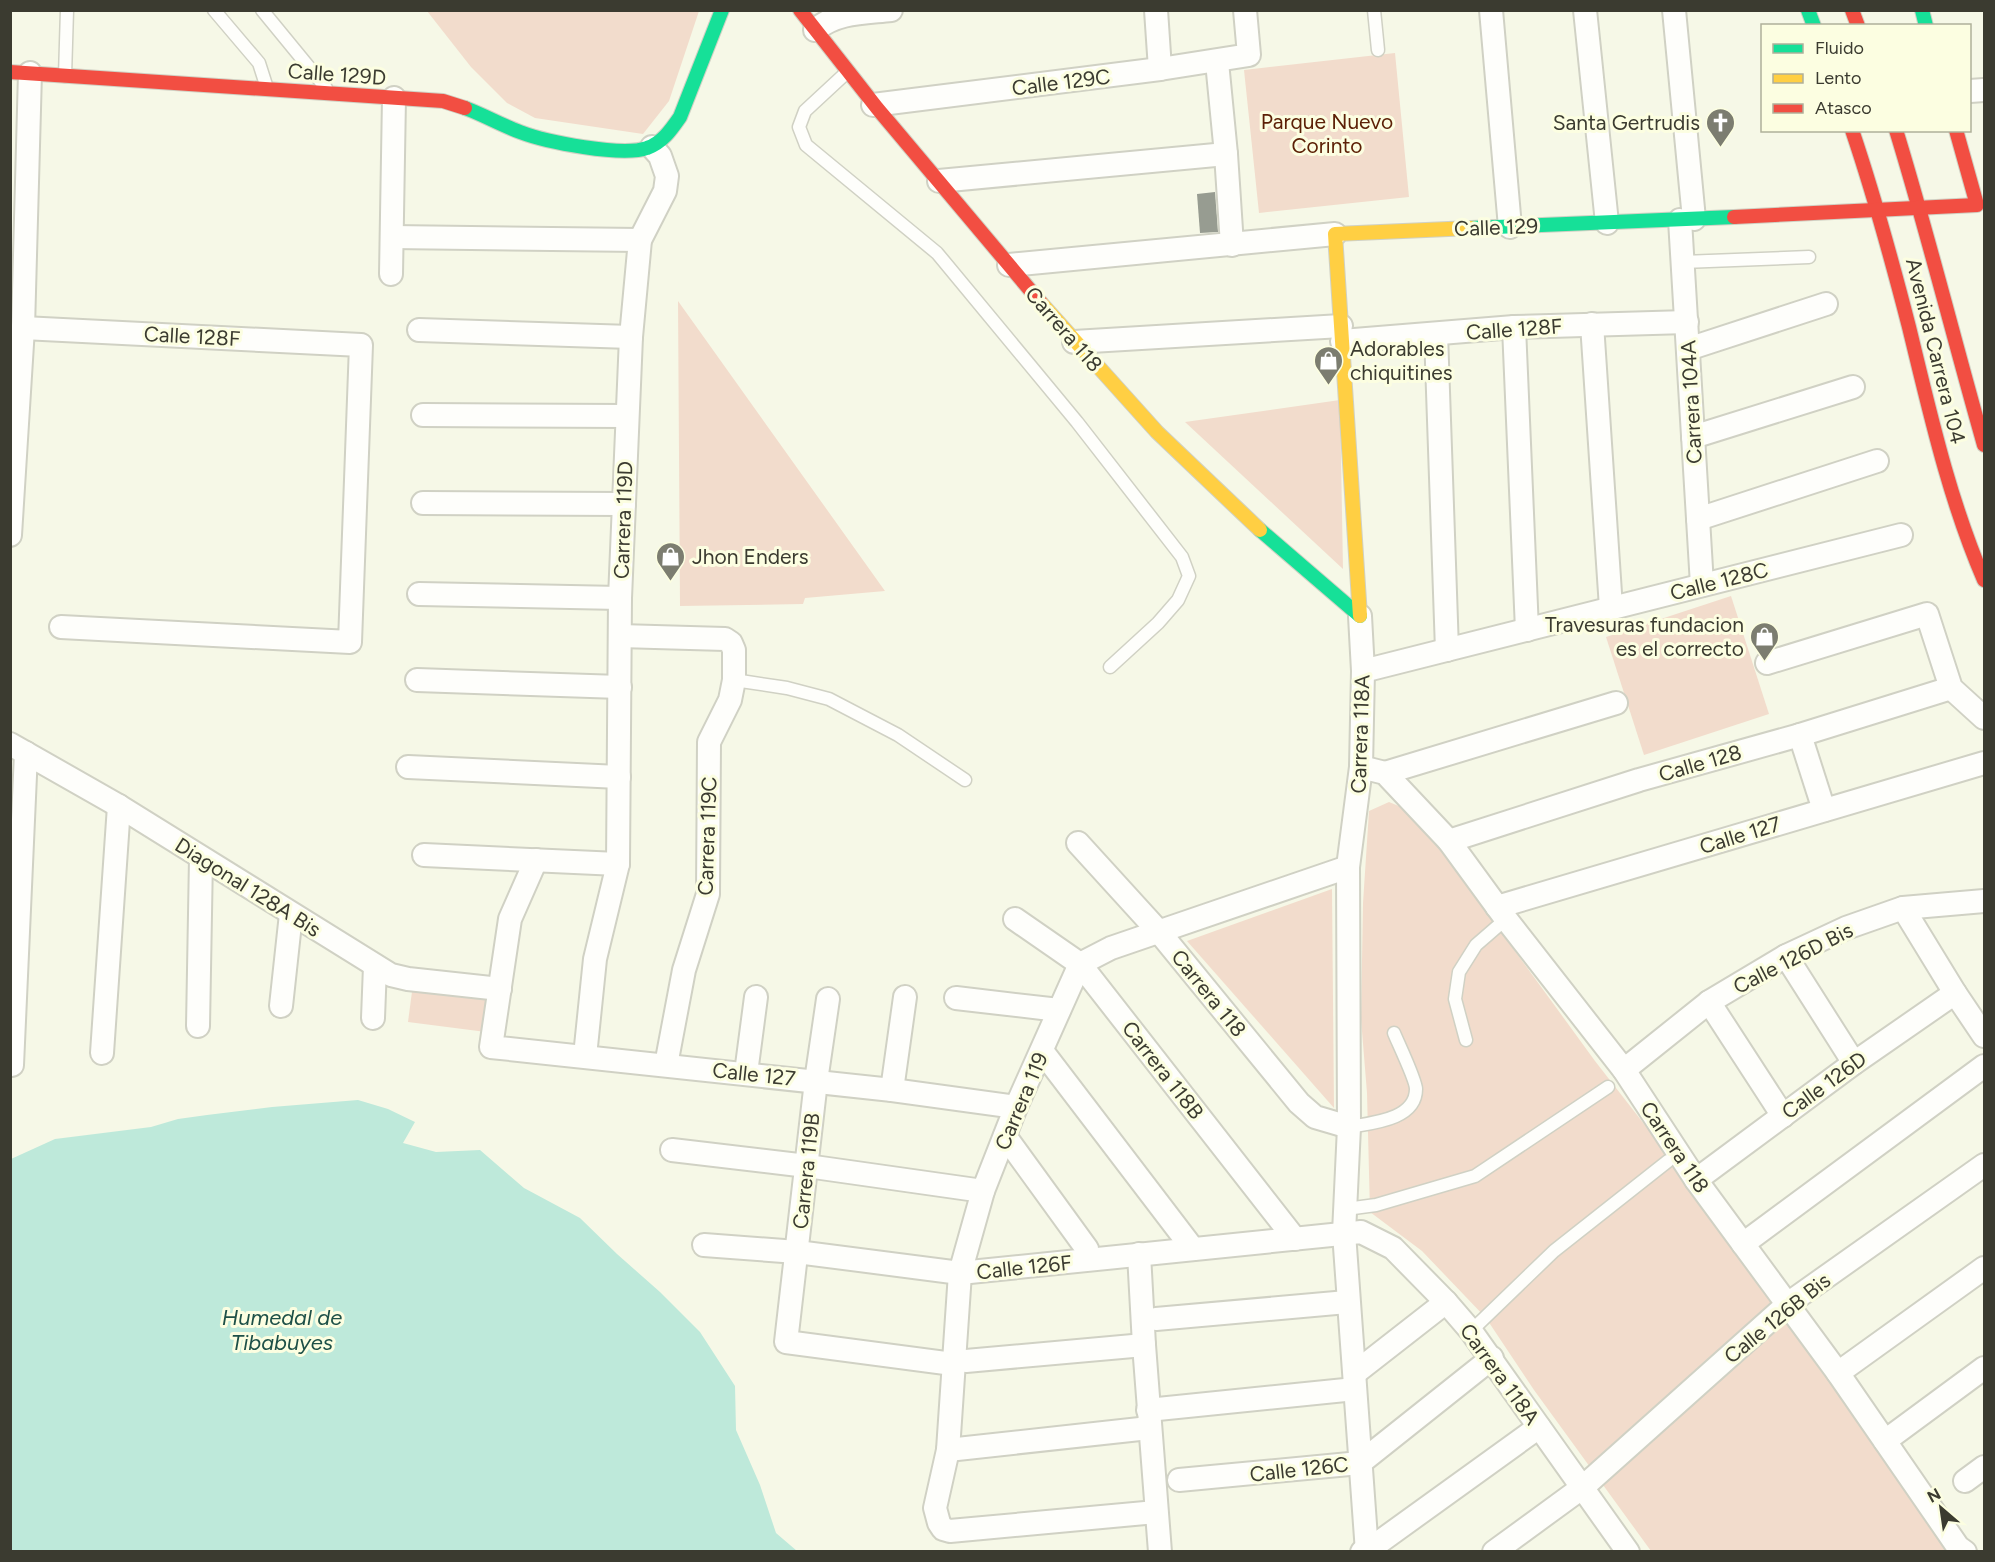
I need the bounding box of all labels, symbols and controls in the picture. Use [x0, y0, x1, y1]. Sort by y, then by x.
legend [1761, 24, 1971, 132]
text: Fluido [1815, 37, 1864, 59]
street label: Calle 129D [287, 58, 387, 90]
street label: Calle 129C [1010, 64, 1112, 100]
text: Lento [1815, 67, 1861, 89]
text: Atasco [1815, 97, 1872, 119]
church icon: Santa Gertrudis [1705, 106, 1737, 148]
park label: Parque Nuevo Corinto [1261, 109, 1393, 158]
place label: Santa Gertrudis [1553, 110, 1700, 135]
street label: Calle 129 [1454, 213, 1538, 241]
street label: Avenida Carrera 104 [1901, 256, 1971, 446]
street label: Carrera 118 [1020, 281, 1108, 377]
street label: Calle 128F [1465, 313, 1563, 345]
street label: Calle 128F [143, 321, 241, 351]
place label: Adorables chiquitines [1350, 336, 1452, 385]
street label: Carrera 104A [1675, 339, 1707, 465]
shop icon: Adorables chiquitines [1313, 344, 1345, 386]
street label: Carrera 119D [608, 460, 638, 580]
shop icon: Jhon Enders [655, 540, 687, 582]
place label: Jhon Enders [692, 544, 808, 569]
street label: Calle 128C [1667, 557, 1771, 605]
place label: Travesuras fundacion es el correcto [1545, 612, 1744, 661]
shop icon: Travesuras fundacion es el correcto [1749, 620, 1781, 662]
street label: Carrera 118A [1345, 674, 1375, 794]
street label: Calle 128 [1656, 739, 1744, 787]
street label: Carrera 119C [692, 776, 722, 896]
street label: Calle 127 [1696, 811, 1784, 859]
street label: Diagonal 128A Bis [171, 832, 325, 942]
street label: Calle 126D Bis [1729, 917, 1857, 999]
street label: Carrera 118 [1166, 944, 1252, 1042]
street label: Carrera 118B [1117, 1016, 1209, 1124]
street label: Calle 126D [1777, 1046, 1871, 1124]
street label: Carrera 119 [989, 1048, 1053, 1154]
street label: Calle 127 [711, 1057, 797, 1091]
street label: Carrera 118 [1635, 1097, 1715, 1197]
street label: Carrera 119B [787, 1112, 825, 1230]
street label: Calle 126F [975, 1250, 1073, 1284]
street label: Calle 126B Bis [1719, 1268, 1835, 1368]
water label: Humedal de Tibabuyes [222, 1304, 342, 1356]
street label: Carrera 118A [1455, 1319, 1545, 1429]
street label: Calle 126C [1248, 1451, 1350, 1487]
north arrow [1911, 1478, 1971, 1538]
text: N [1924, 1484, 1944, 1507]

